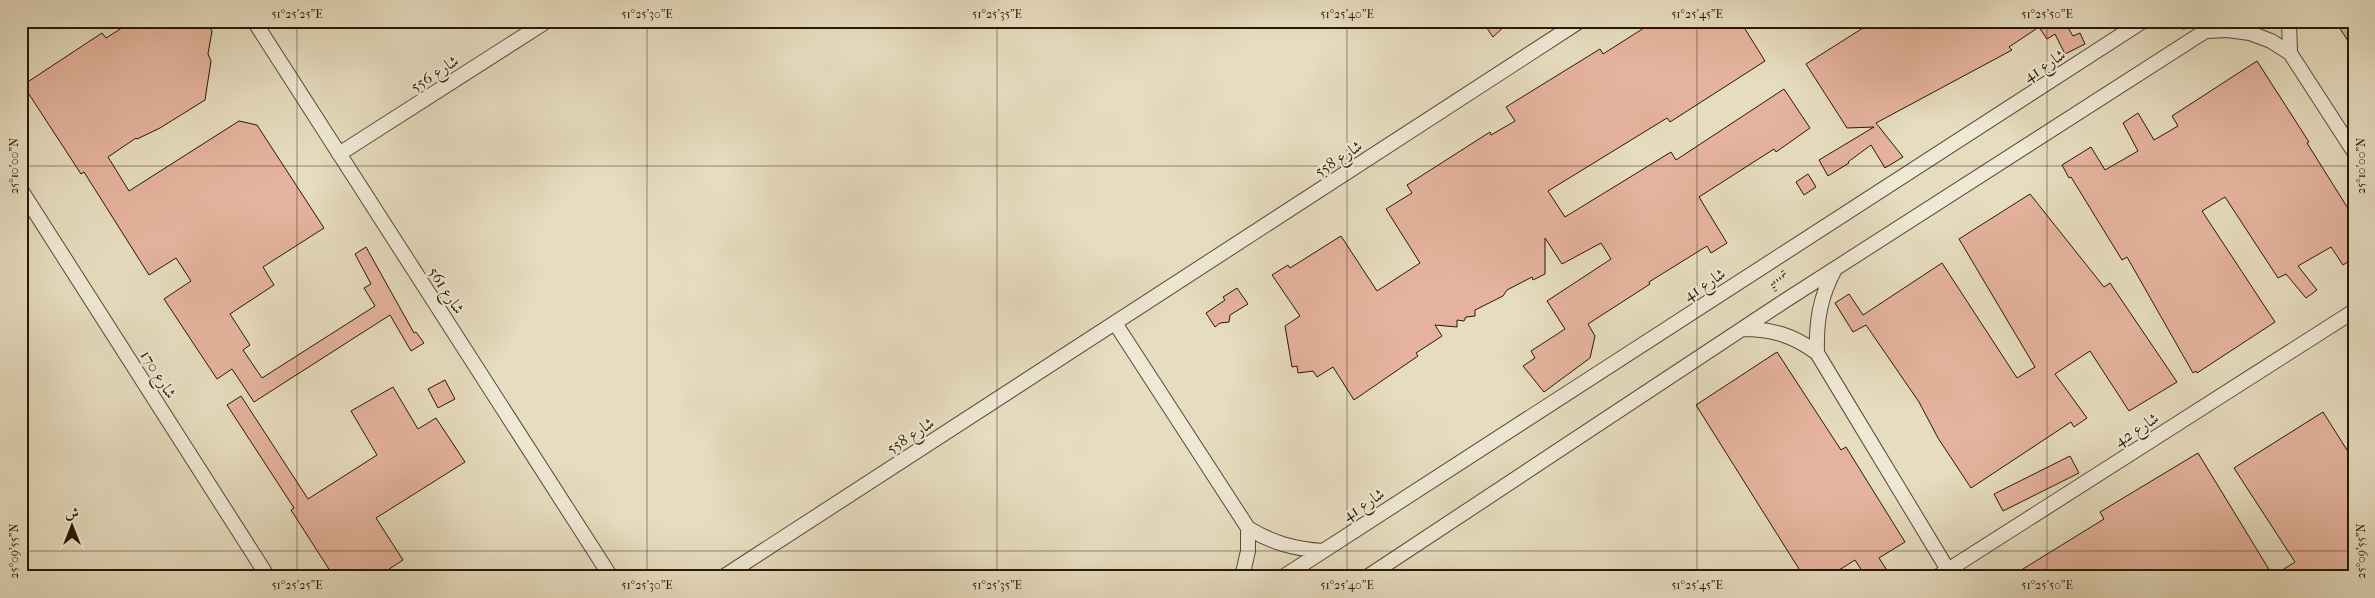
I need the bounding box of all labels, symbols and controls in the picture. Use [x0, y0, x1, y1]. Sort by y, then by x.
text: 51°25'25"E [271, 7, 323, 21]
text: 51°25'30"E [621, 7, 673, 21]
text: 51°25'35"E [972, 7, 1022, 21]
text: 51°25'40"E [1320, 7, 1374, 21]
text: 51°25'45"E [1671, 7, 1723, 21]
text: 51°25'50"E [2021, 7, 2073, 21]
street label: شارع 41 [2020, 45, 2071, 89]
street label: شارع 556 [407, 51, 464, 99]
street label: شارع 558 [1311, 136, 1368, 184]
text: 25°10'00"N [7, 138, 21, 194]
text: 25°10'00"N [2354, 138, 2368, 194]
street label: شارع 561 [421, 263, 469, 320]
street label: شارع 41 [1680, 264, 1731, 308]
street label: شارع 170 [133, 347, 181, 404]
street label: شارع 42 [2111, 408, 2164, 454]
street label: شارع 558 [883, 413, 940, 461]
street label: شارع 41 [1339, 484, 1390, 528]
north arrow [48, 500, 98, 550]
text: ش [65, 505, 79, 522]
text: 25°09'55"N [7, 523, 21, 579]
text: 25°09'55"N [2354, 523, 2368, 579]
text: 51°25'25"E [271, 578, 323, 592]
text: 51°25'30"E [621, 578, 673, 592]
text: 51°25'35"E [972, 578, 1022, 592]
text: 51°25'40"E [1320, 578, 1374, 592]
text: 51°25'45"E [1671, 578, 1723, 592]
text: 51°25'50"E [2021, 578, 2073, 592]

